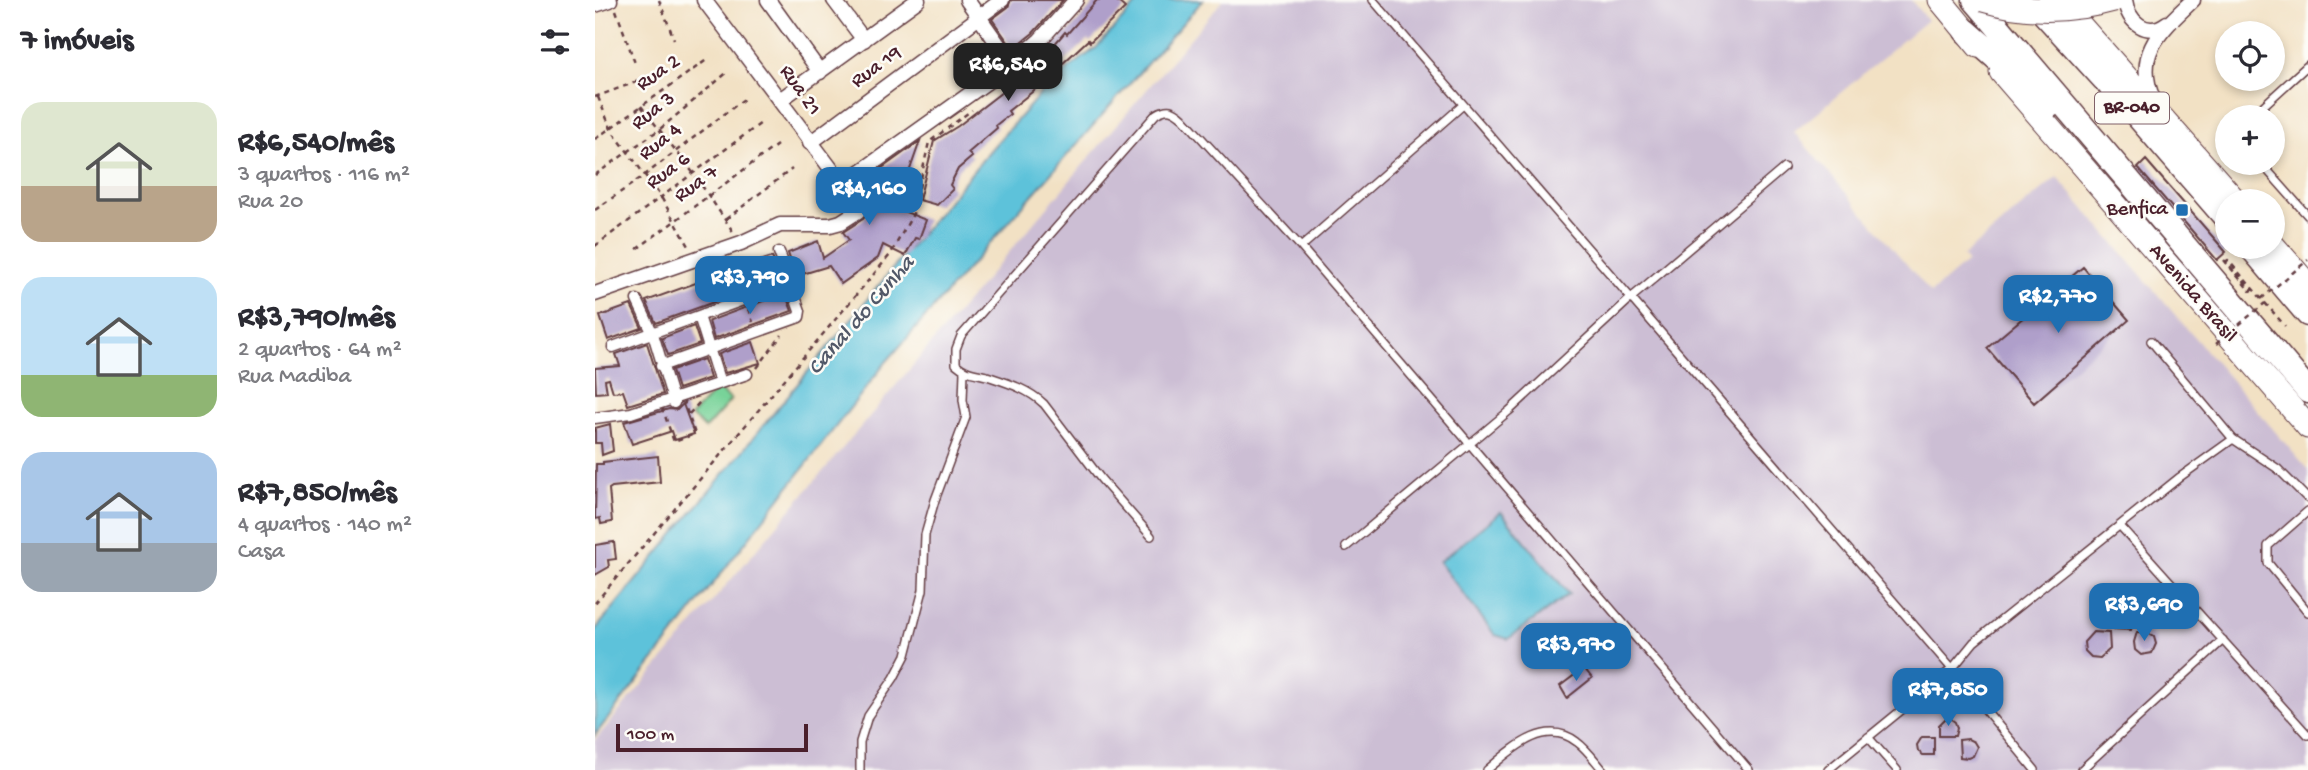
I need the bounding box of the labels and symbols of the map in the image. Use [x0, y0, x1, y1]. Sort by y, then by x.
street label: Rua 19 [847, 41, 908, 95]
pin: R$6,540 [943, 43, 1073, 103]
street label: Rua 2 [632, 50, 686, 98]
street label: Rua 21 [773, 61, 825, 121]
street label: Rua 3 [627, 87, 681, 137]
road number: BR-040 [2095, 92, 2169, 124]
street label: Rua 4 [635, 119, 687, 167]
street label: Rua 6 [642, 148, 696, 196]
street label: Rua 7 [670, 160, 725, 209]
pin: R$4,160 [804, 168, 934, 227]
place label: Benfica [2106, 198, 2169, 223]
marker: Benfica [2174, 202, 2190, 218]
street label: Avenida Brasil [2142, 239, 2242, 349]
water label: Canal do Cunha [803, 250, 922, 381]
pin: R$3,790 [685, 256, 815, 316]
pin: R$2,770 [1993, 276, 2123, 335]
pin: R$3,690 [2079, 584, 2209, 643]
pin: R$3,970 [1511, 624, 1641, 683]
pin: R$7,850 [1883, 668, 2013, 728]
scale bar [616, 721, 809, 753]

